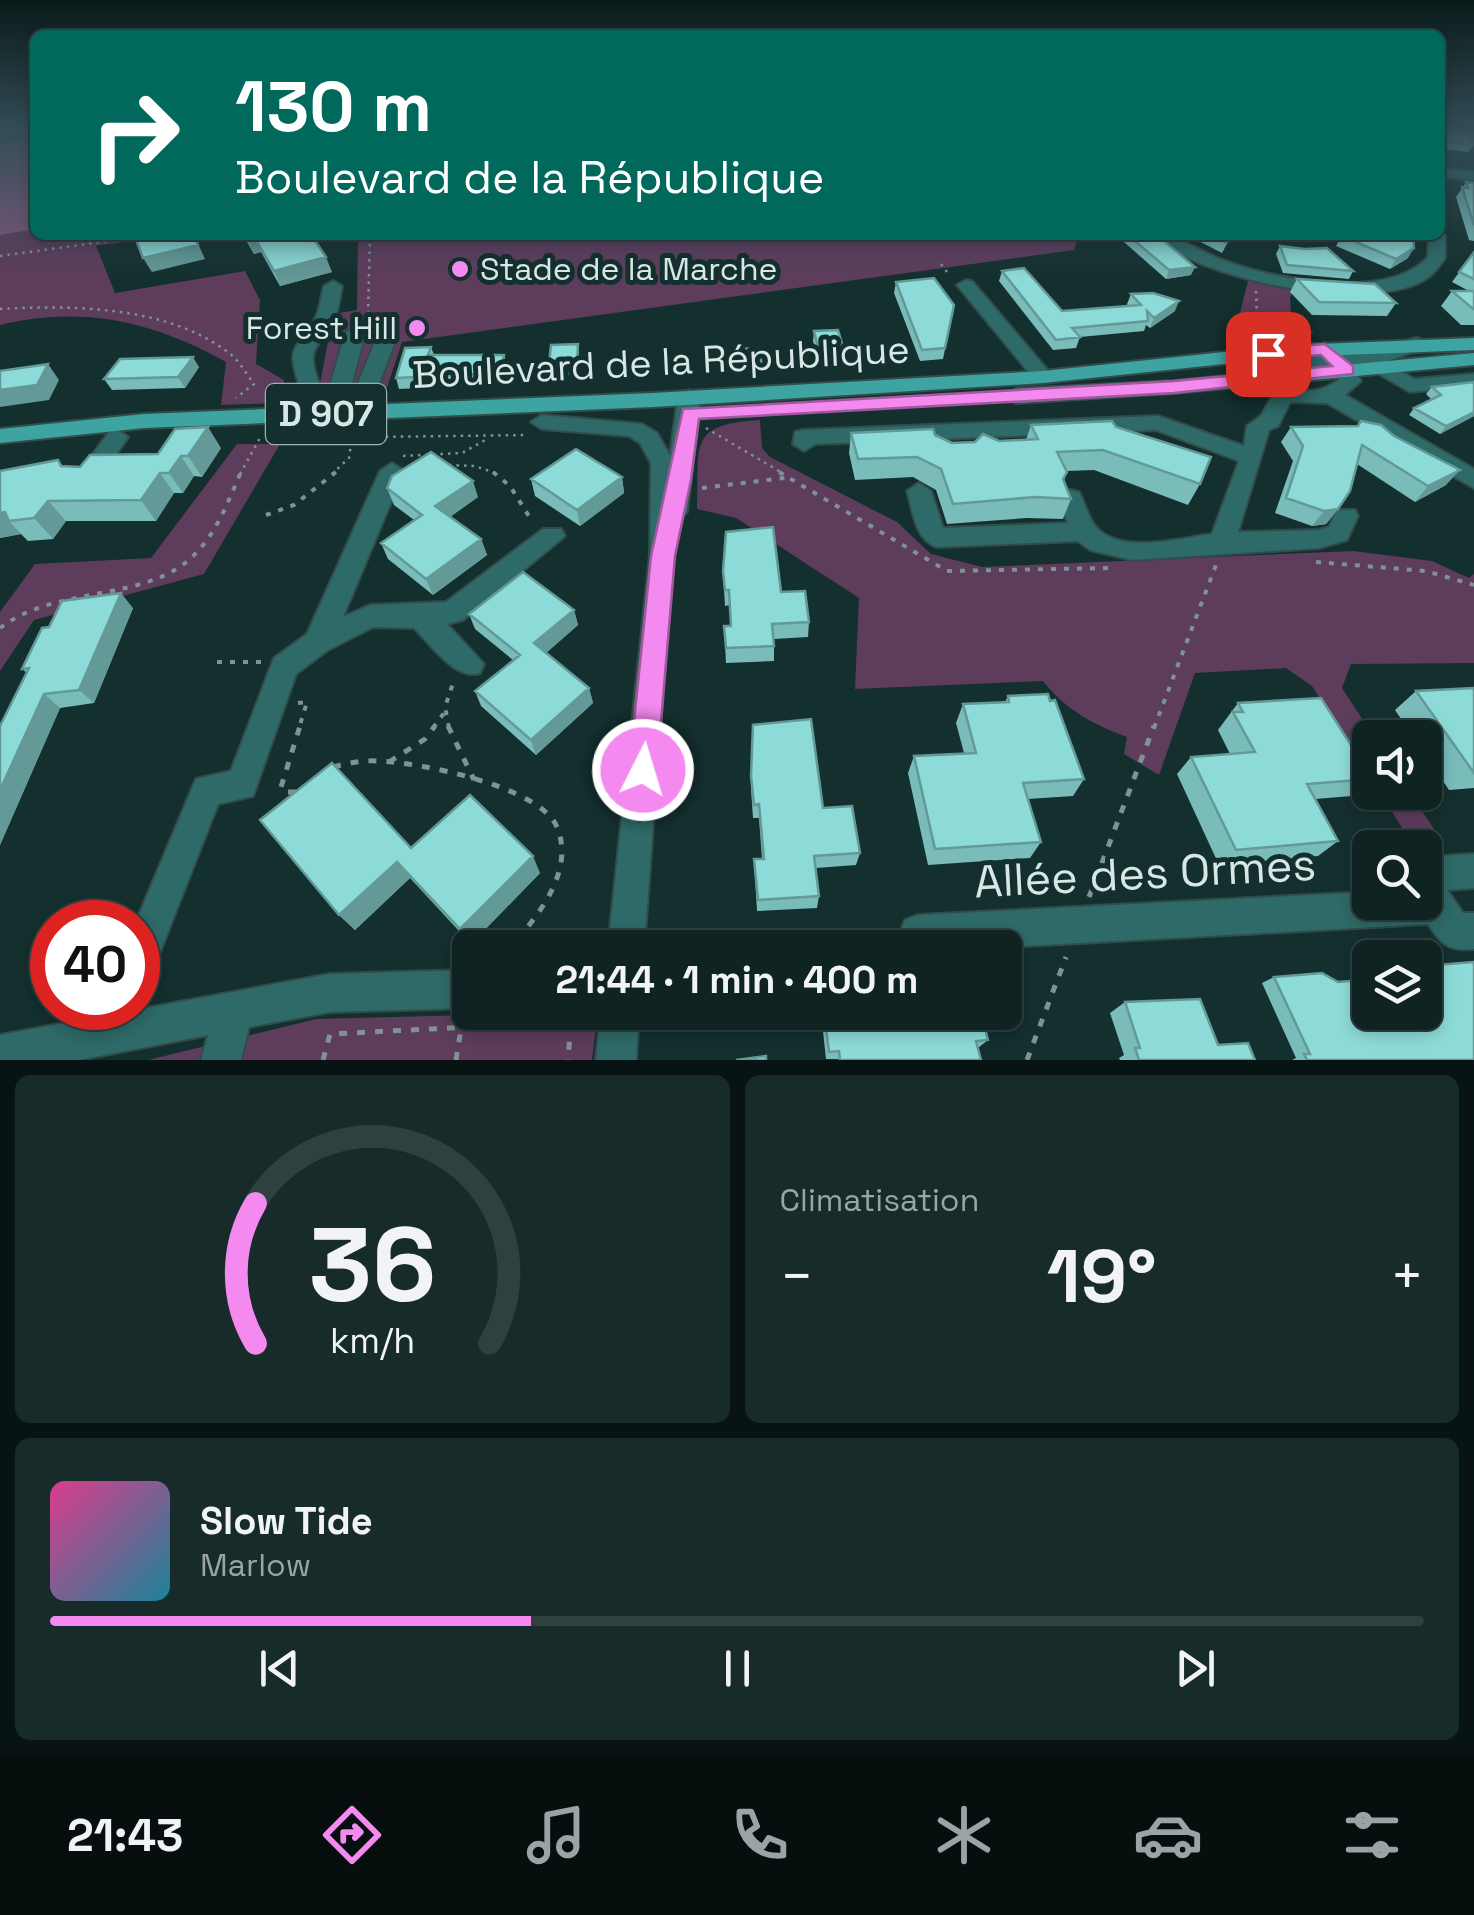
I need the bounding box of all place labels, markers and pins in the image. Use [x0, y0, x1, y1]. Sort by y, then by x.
place label: Stade de la Marche [480, 249, 778, 289]
marker: Stade de la Marche [449, 258, 471, 280]
place label: Forest Hill [246, 308, 397, 348]
pin [1226, 312, 1311, 397]
marker: Forest Hill [406, 317, 428, 339]

